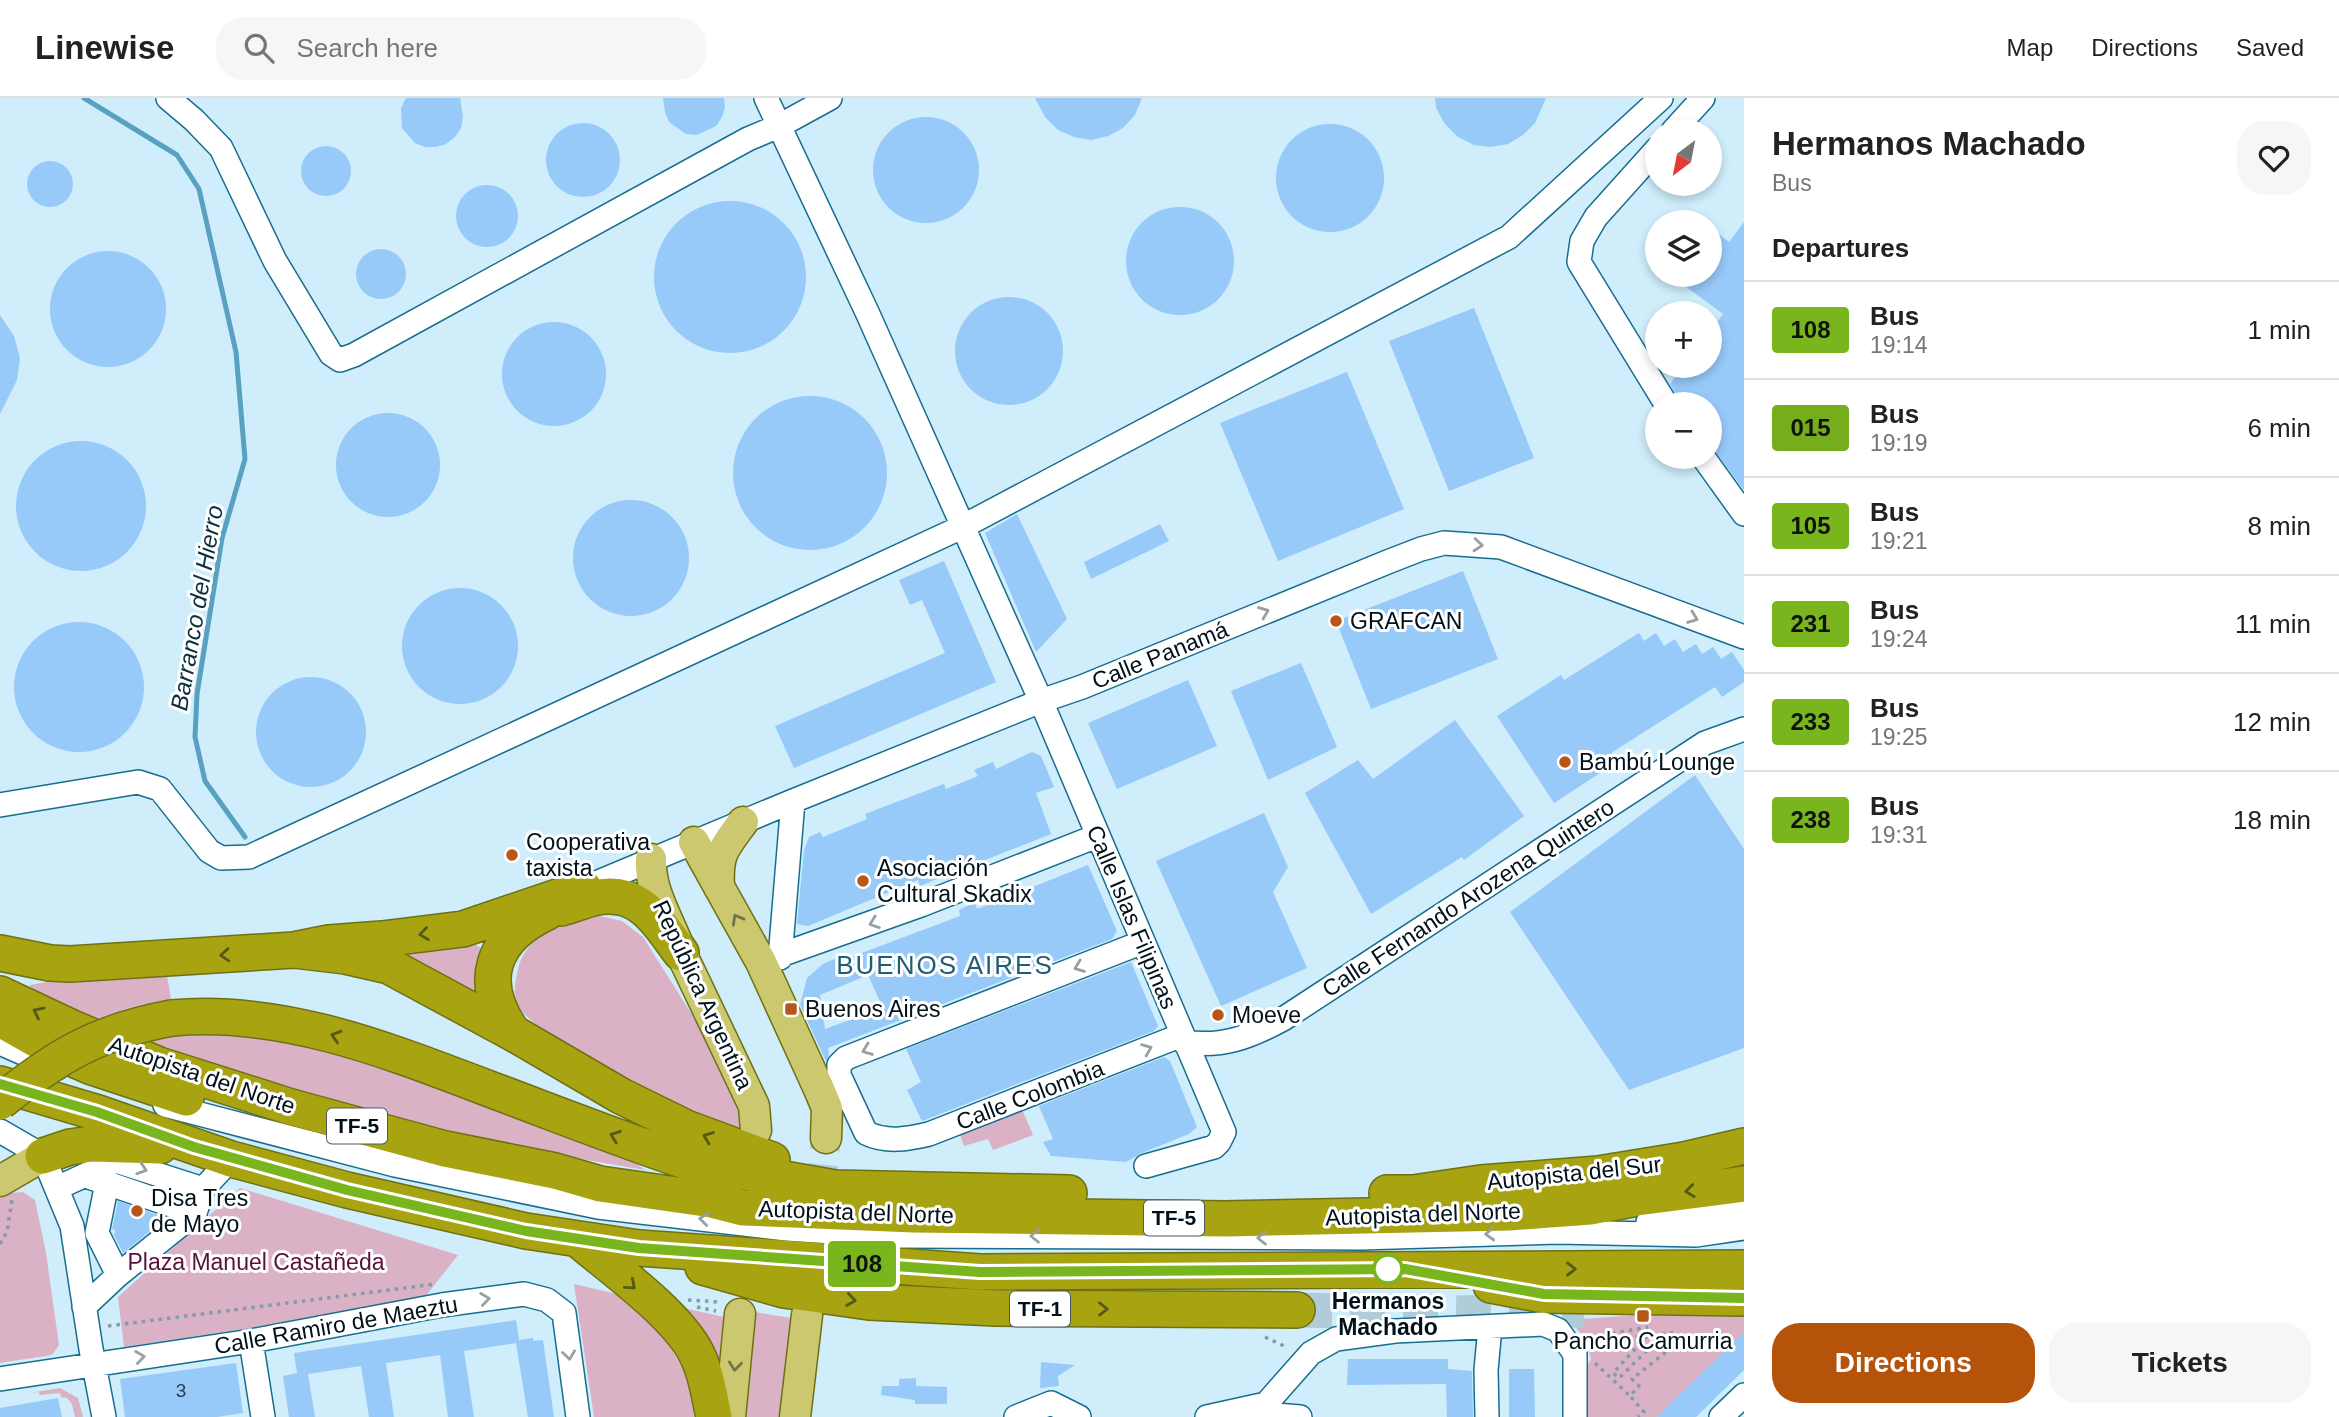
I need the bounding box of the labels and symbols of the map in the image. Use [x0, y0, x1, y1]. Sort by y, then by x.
north arrow [1645, 119, 1722, 196]
water label: Barranco del Hierro [165, 503, 228, 713]
one-way arrow [1473, 537, 1484, 552]
one-way arrow [1257, 607, 1269, 621]
place label: GRAFCAN [1350, 608, 1462, 634]
one-way arrow [1686, 610, 1699, 624]
marker: GRAFCAN [1328, 613, 1344, 629]
street label: Calle Panamá [1088, 616, 1232, 694]
place label: Bambú Lounge [1579, 749, 1735, 775]
marker: Bambú Lounge [1557, 754, 1573, 770]
street label: Calle Fernando Arozena Quintero [1317, 794, 1619, 1002]
street label: Calle Islas Filipinas [1082, 821, 1182, 1013]
place label: Cooperativa taxista [526, 829, 650, 881]
marker: Cooperativa taxista [504, 847, 520, 863]
place label: Asociación Cultural Skadix [877, 855, 1032, 907]
marker: Asociación Cultural Skadix [855, 873, 871, 889]
street label: República Argentina [648, 896, 758, 1094]
one-way arrow [732, 914, 745, 927]
one-way arrow [868, 915, 880, 929]
one-way arrow [419, 926, 430, 941]
one-way arrow [220, 947, 231, 962]
district label: BUENOS AIRES [836, 950, 1054, 980]
one-way arrow [1074, 958, 1086, 972]
place label: Buenos Aires [805, 996, 941, 1022]
marker: Buenos Aires [783, 1001, 799, 1017]
place label: Moeve [1232, 1002, 1301, 1028]
one-way arrow [33, 1006, 45, 1020]
marker: Moeve [1210, 1007, 1226, 1023]
one-way arrow [330, 1030, 342, 1045]
street label: Autopista del Norte [105, 1031, 299, 1119]
one-way arrow [862, 1042, 874, 1056]
one-way arrow [1140, 1043, 1152, 1057]
street label: Calle Colombia [953, 1055, 1108, 1135]
road number: TF-5 [327, 1108, 387, 1144]
one-way arrow [610, 1130, 622, 1144]
one-way arrow [702, 1131, 714, 1145]
street label: Autopista del Sur [1486, 1151, 1663, 1195]
one-way arrow [136, 1161, 148, 1175]
one-way arrow [1685, 1184, 1696, 1199]
place label: Disa Tres de Mayo [151, 1185, 248, 1237]
street label: Autopista del Norte [758, 1196, 954, 1228]
street label: Autopista del Norte [1325, 1198, 1521, 1230]
road number: TF-5 [1144, 1200, 1204, 1236]
marker: Disa Tres de Mayo [129, 1203, 145, 1219]
one-way arrow [699, 1212, 710, 1227]
one-way arrow [1484, 1226, 1495, 1241]
one-way arrow [1029, 1228, 1039, 1244]
one-way arrow [1256, 1230, 1267, 1246]
line badge: 108 [822, 1241, 902, 1287]
park label: Plaza Manuel Castañeda [128, 1249, 385, 1275]
marker: Hermanos Machado [1373, 1254, 1403, 1284]
one-way arrow [1566, 1261, 1577, 1277]
one-way arrow [623, 1277, 636, 1289]
place label: Hermanos Machado [1332, 1288, 1444, 1340]
street label: Calle Ramiro de Maeztu [212, 1291, 460, 1359]
one-way arrow [479, 1292, 491, 1307]
one-way arrow [846, 1292, 857, 1307]
road number: TF-1 [1010, 1292, 1070, 1326]
one-way arrow [1098, 1301, 1109, 1317]
marker: Pancho Camurria [1635, 1308, 1651, 1324]
place label: Pancho Camurria [1554, 1328, 1733, 1354]
one-way arrow [562, 1349, 577, 1360]
one-way arrow [134, 1350, 146, 1365]
one-way arrow [728, 1360, 743, 1371]
house number: 3 [176, 1380, 186, 1401]

